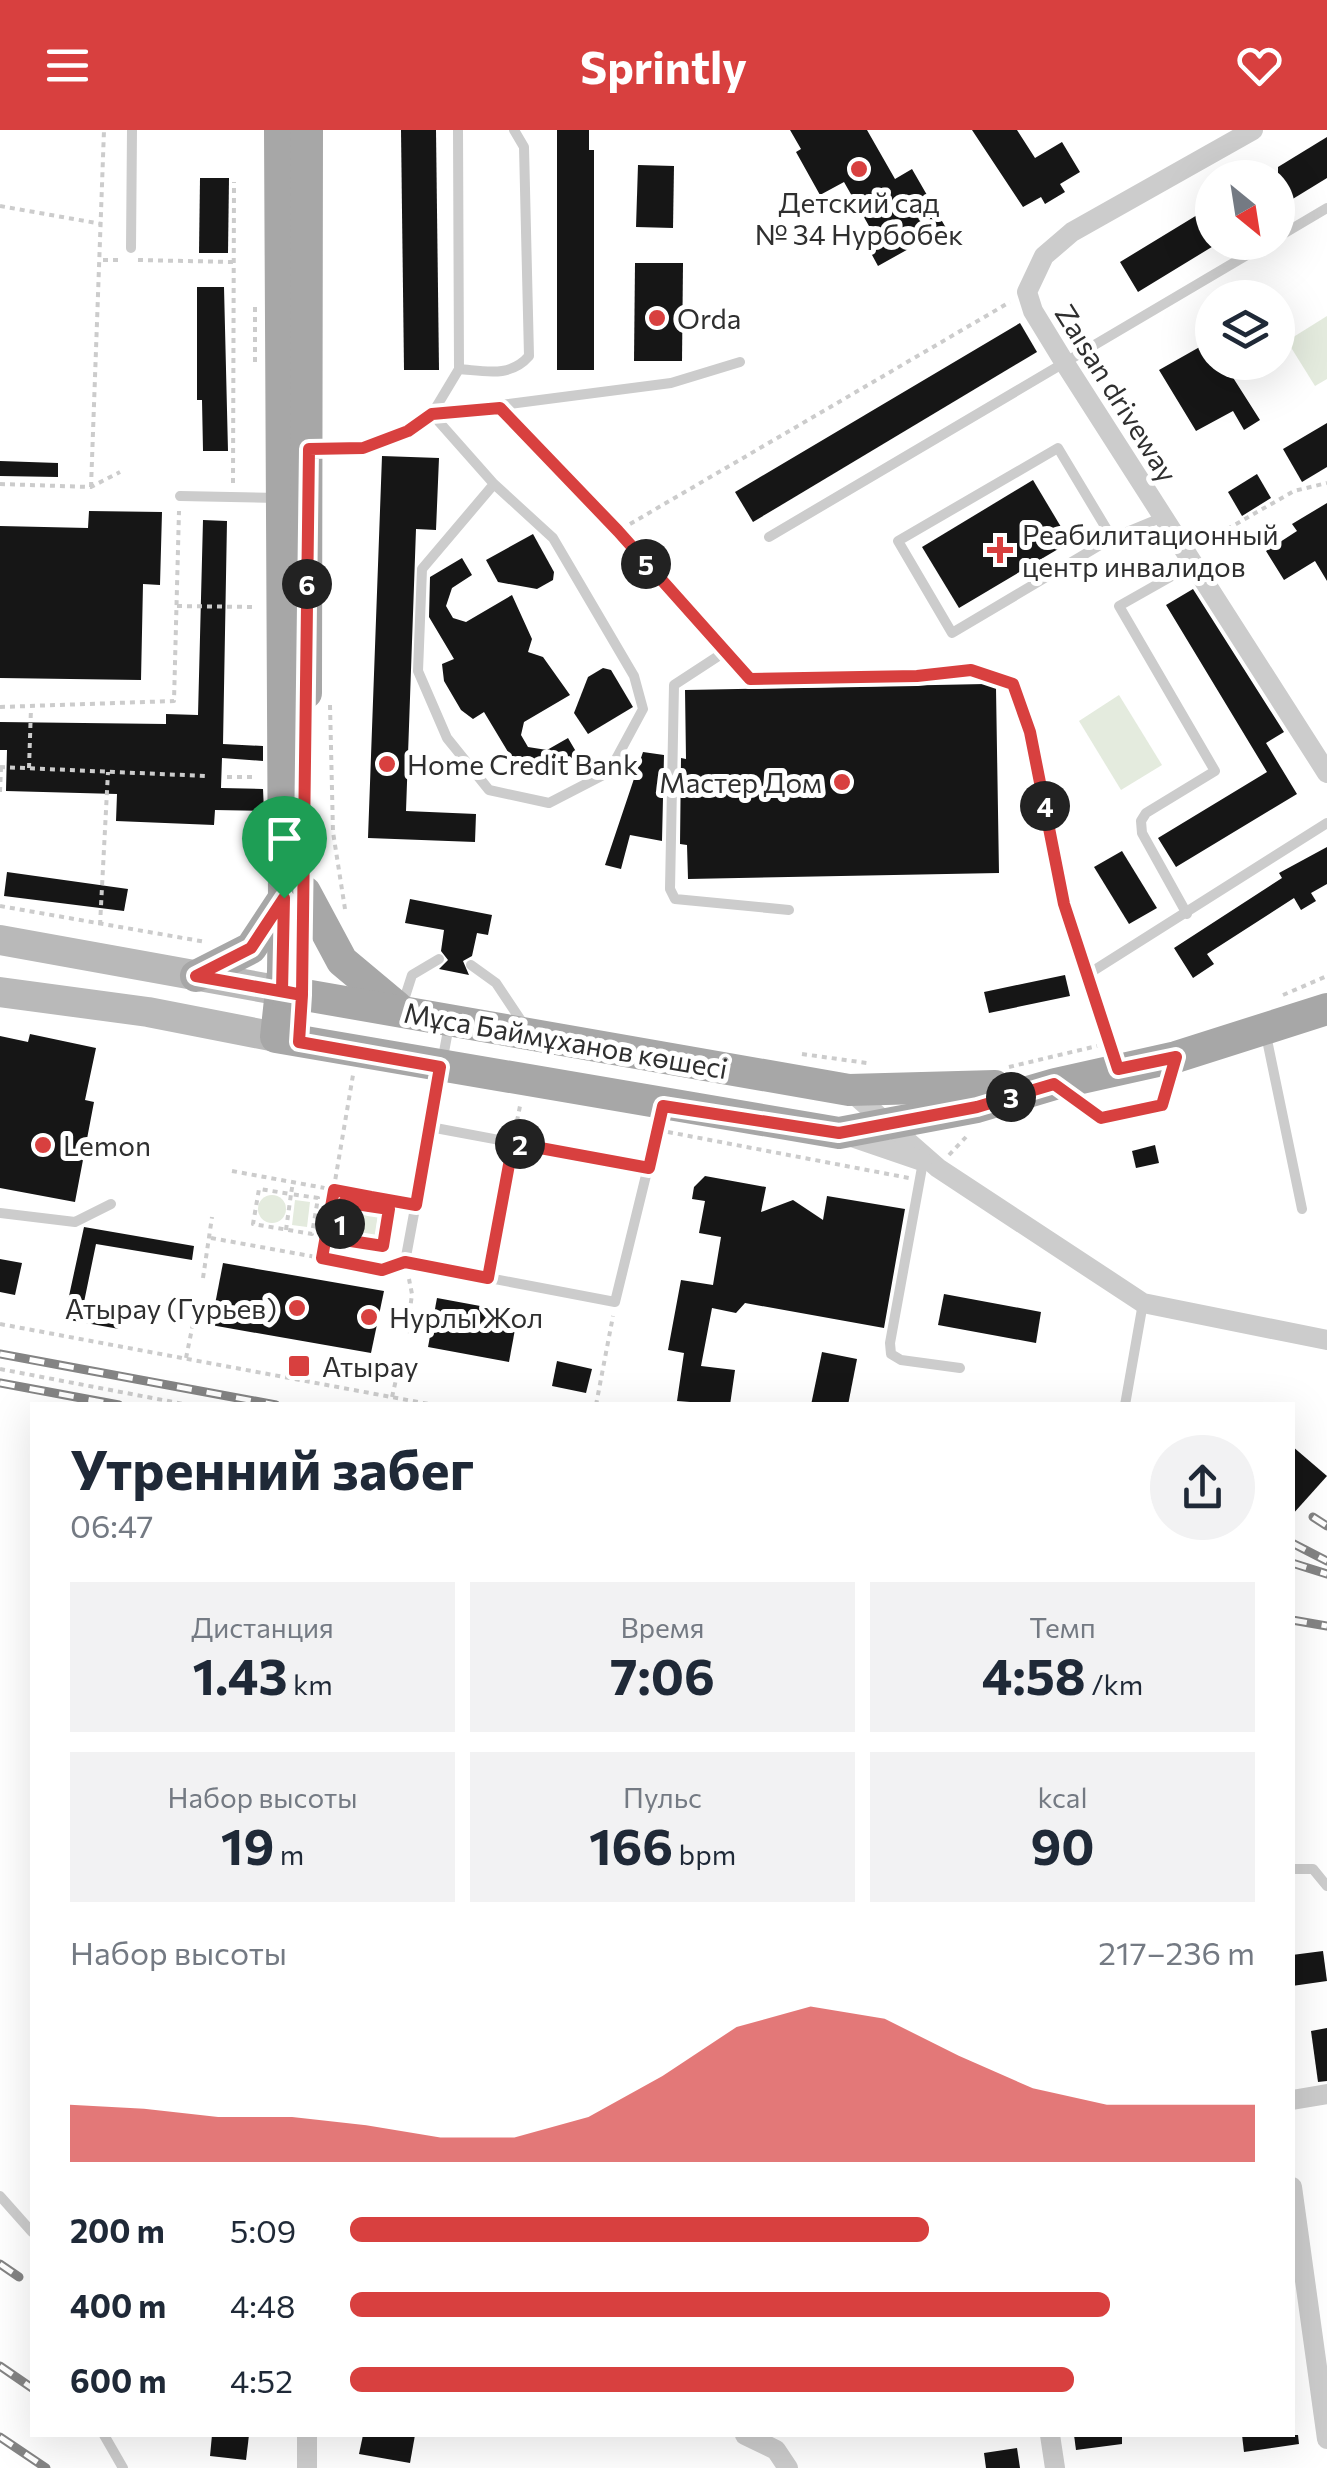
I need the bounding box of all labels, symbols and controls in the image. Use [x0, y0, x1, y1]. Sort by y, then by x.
icon: menu [40, 38, 95, 93]
text: Sprintly [580, 38, 747, 93]
icon: heart [1232, 38, 1287, 93]
marker: Детский сад № 34 Нурбобек [848, 158, 870, 180]
north arrow [1195, 160, 1295, 260]
map controls [1195, 160, 1295, 380]
place label: Детский сад № 34 Нурбобек [755, 185, 963, 251]
button: layers [1195, 280, 1295, 380]
street label: Zaısan driveway [1049, 298, 1185, 488]
place label: Orda [677, 301, 741, 335]
marker: Orda [646, 307, 668, 329]
place label: Реабилитационный центр инвалидов [1022, 517, 1279, 583]
marker: Реабилитационный центр инвалидов [987, 537, 1013, 563]
pin: 5 [621, 539, 671, 589]
text: 5 [638, 547, 654, 581]
pin: 6 [282, 559, 332, 609]
text: 6 [298, 567, 316, 601]
place label: Home Credit Bank [407, 747, 638, 781]
marker: Home Credit Bank [376, 753, 398, 775]
place label: Мастер Дом [659, 765, 822, 799]
marker: Мастер Дом [831, 771, 853, 793]
pin: 4 [1020, 781, 1070, 831]
text: 4 [1036, 789, 1054, 823]
pin [242, 796, 327, 899]
icon: arrive [257, 811, 312, 866]
street label: Мұса Баймұханов көшесі [401, 995, 731, 1085]
pin: 3 [986, 1072, 1036, 1122]
text: 3 [1003, 1080, 1019, 1114]
pin: 2 [495, 1119, 545, 1169]
text: 2 [512, 1127, 528, 1161]
place label: Lemon [63, 1128, 151, 1162]
marker: Lemon [32, 1134, 54, 1156]
pin: 1 [315, 1199, 365, 1249]
text: 1 [334, 1207, 346, 1241]
place label: Атырау (Гурьев) [65, 1291, 277, 1325]
marker: Атырау (Гурьев) [286, 1297, 308, 1319]
place label: Нурлы Жол [389, 1300, 543, 1334]
marker: Нурлы Жол [358, 1306, 380, 1328]
place label: Атырау [322, 1349, 418, 1383]
marker: Атырау [286, 1353, 312, 1379]
text: Утренний забег [70, 1434, 474, 1501]
button: share [1150, 1435, 1255, 1540]
text: 06:47 [70, 1505, 153, 1545]
text: Дистанция [191, 1610, 334, 1644]
text: Время [621, 1610, 704, 1644]
text: Темп [1029, 1610, 1096, 1644]
text: 1.43 [192, 1644, 288, 1705]
text: 7:06 [610, 1644, 715, 1705]
text: 4:58 [982, 1644, 1086, 1705]
text: km [288, 1667, 333, 1701]
text: /km [1086, 1667, 1143, 1701]
text: Набор высоты [168, 1780, 357, 1814]
text: Пульс [623, 1780, 702, 1814]
text: kcal [1037, 1780, 1088, 1814]
text: 19 [221, 1814, 274, 1875]
text: 166 [589, 1814, 673, 1875]
text: 90 [1030, 1814, 1095, 1875]
text: m [274, 1837, 304, 1871]
text: bpm [673, 1837, 736, 1871]
text: Набор высоты [70, 1932, 287, 1972]
text: 217–236 m [1098, 1932, 1255, 1972]
text: 200 m [70, 2210, 165, 2250]
text: 5:09 [230, 2210, 296, 2250]
text: 400 m [70, 2285, 166, 2325]
text: 4:48 [230, 2285, 295, 2325]
text: 600 m [70, 2360, 166, 2400]
text: 4:52 [230, 2360, 293, 2400]

